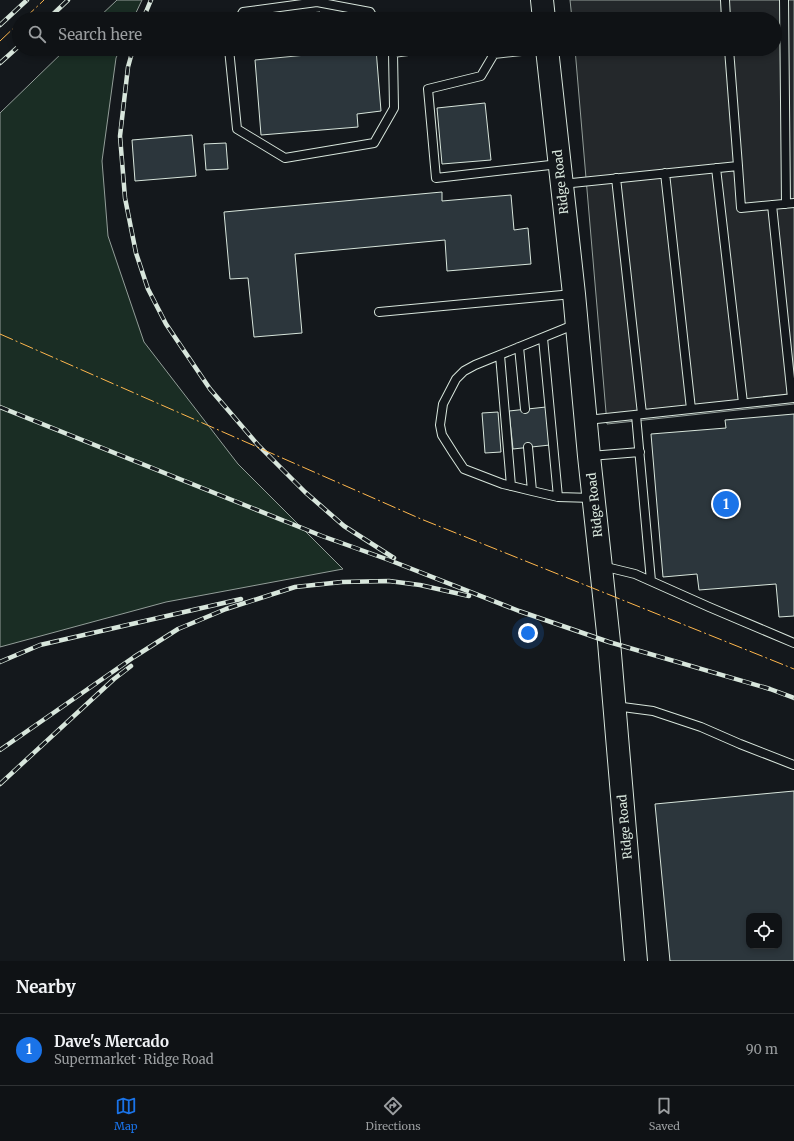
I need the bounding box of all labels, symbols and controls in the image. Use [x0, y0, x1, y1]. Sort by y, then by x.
search box [12, 12, 782, 56]
icon: search [26, 23, 48, 45]
text: Search here [58, 25, 142, 44]
street label: Ridge Road [550, 149, 571, 215]
street label: Ridge Road [584, 472, 605, 538]
pin: 1 [713, 489, 739, 519]
your location [518, 623, 538, 643]
street label: Ridge Road [614, 794, 635, 860]
map controls [746, 913, 782, 949]
button: locate [746, 913, 782, 949]
text: Nearby [16, 976, 76, 998]
text: Dave's Mercado [54, 1032, 169, 1051]
text: 1 [26, 1041, 32, 1058]
text: 90 m [746, 1041, 778, 1058]
text: Supermarket · Ridge Road [54, 1051, 214, 1068]
tab: Map [114, 1095, 138, 1133]
tab: Directions [366, 1095, 421, 1133]
tab: Saved [649, 1095, 680, 1133]

